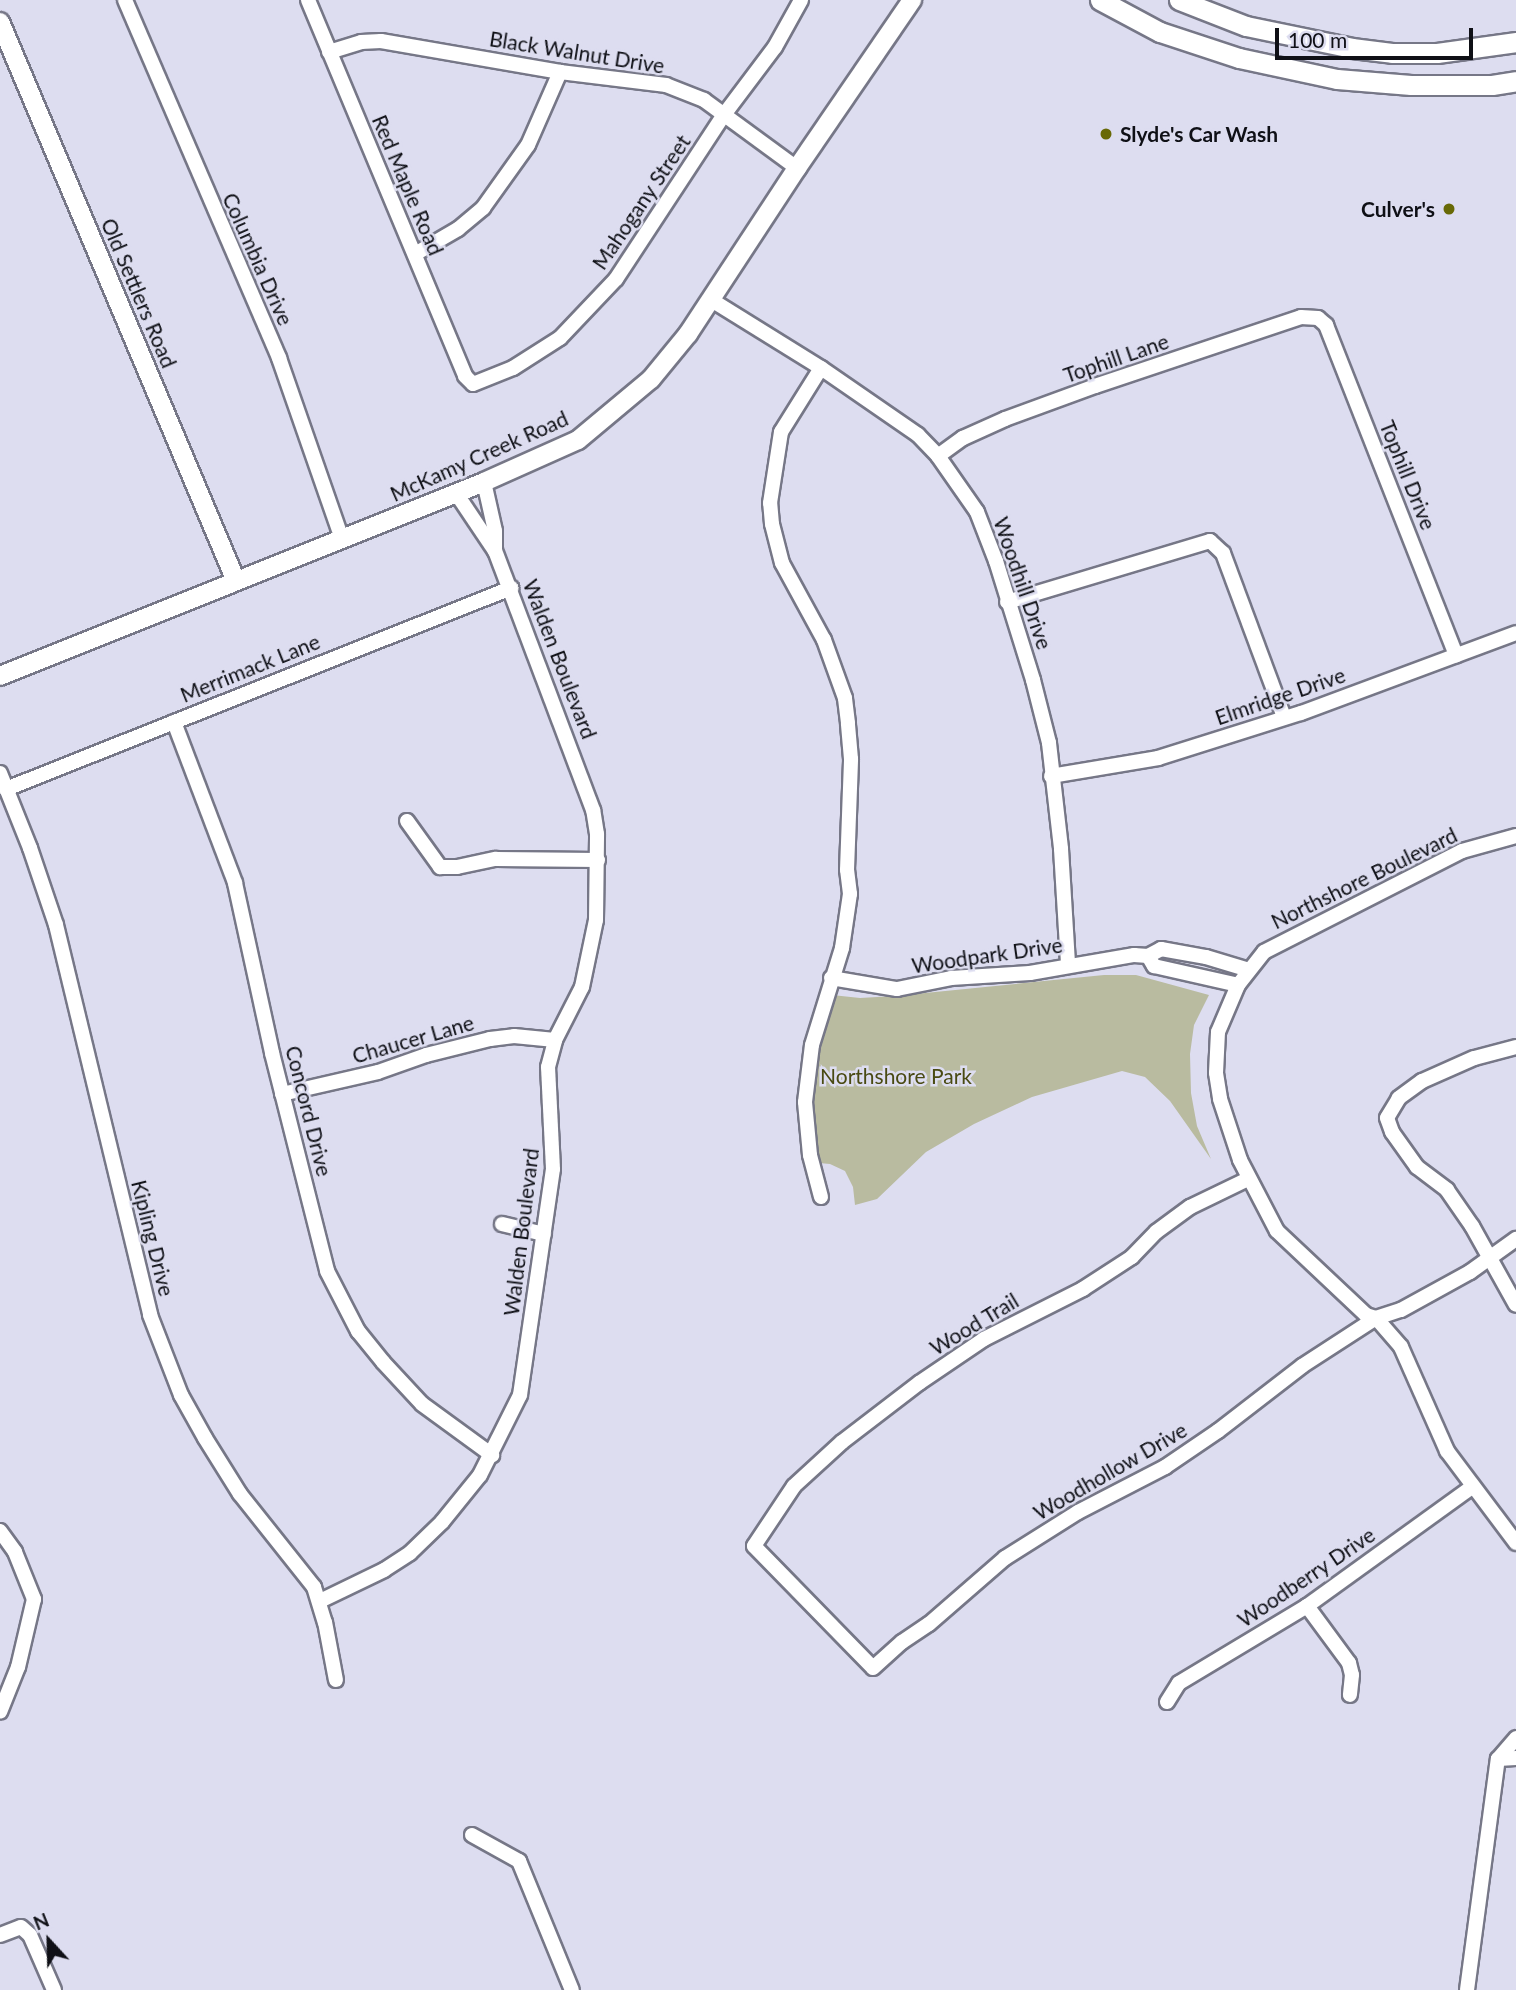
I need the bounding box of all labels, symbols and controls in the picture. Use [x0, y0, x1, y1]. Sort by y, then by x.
scale bar [1278, 14, 1476, 58]
street label: Black Walnut Drive [488, 26, 666, 78]
text: 100 m [1288, 27, 1347, 52]
street label: Red Maple Road [367, 111, 449, 259]
place label: Slyde's Car Wash [1120, 121, 1279, 147]
marker: Slyde's Car Wash [1098, 126, 1114, 142]
street label: Mahogany Street [587, 130, 695, 274]
street label: Columbia Drive [218, 189, 298, 329]
place label: Culver's [1361, 196, 1435, 222]
marker: Culver's [1441, 201, 1457, 217]
street label: Old Settlers Road [96, 214, 182, 372]
street label: Tophill Lane [1060, 328, 1172, 388]
street label: McKamy Creek Road [386, 405, 572, 507]
street label: Tophill Drive [1375, 417, 1441, 533]
street label: Woodhill Drive [989, 514, 1057, 652]
street label: Walden Boulevard [518, 576, 602, 742]
street label: Merrimack Lane [176, 629, 324, 707]
street label: Elmridge Drive [1212, 662, 1348, 730]
street label: Northshore Boulevard [1267, 822, 1461, 934]
street label: Woodpark Drive [910, 932, 1064, 978]
street label: Chaucer Lane [349, 1010, 477, 1068]
street label: Concord Drive [281, 1043, 337, 1179]
park label: Northshore Park [820, 1063, 972, 1089]
street label: Walden Boulevard [498, 1147, 544, 1317]
street label: Kipling Drive [126, 1177, 180, 1299]
street label: Wood Trail [925, 1288, 1023, 1360]
street label: Woodhollow Drive [1029, 1417, 1191, 1525]
street label: Woodberry Drive [1232, 1522, 1380, 1632]
north arrow [14, 1906, 84, 1976]
text: N [30, 1908, 52, 1934]

